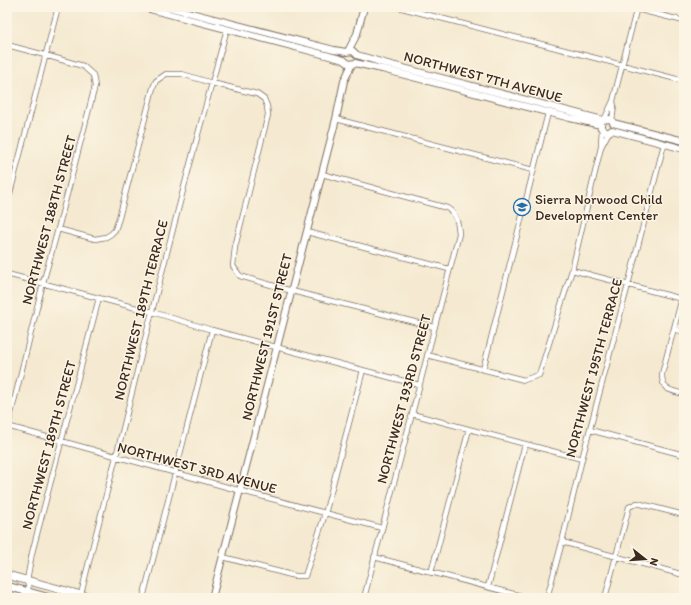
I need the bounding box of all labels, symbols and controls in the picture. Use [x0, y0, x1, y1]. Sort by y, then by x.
street label: NORTHWEST 7TH AVENUE [402, 48, 564, 106]
street label: NORTHWEST 188TH STREET [18, 133, 80, 307]
place label: Sierra Norwood Child Development Center [535, 191, 663, 224]
school or university icon: Sierra Norwood Child Development Center [512, 197, 532, 217]
street label: NORTHWEST 189TH TERRACE [110, 218, 172, 402]
street label: NORTHWEST 191ST STREET [238, 252, 296, 422]
street label: NORTHWEST 195TH TERRACE [562, 276, 626, 460]
street label: NORTHWEST 193RD STREET [373, 312, 435, 486]
street label: NORTHWEST 189TH STREET [18, 358, 80, 531]
street label: NORTHWEST 3RD AVENUE [115, 439, 279, 498]
north arrow [625, 539, 665, 579]
text: N [647, 556, 661, 567]

